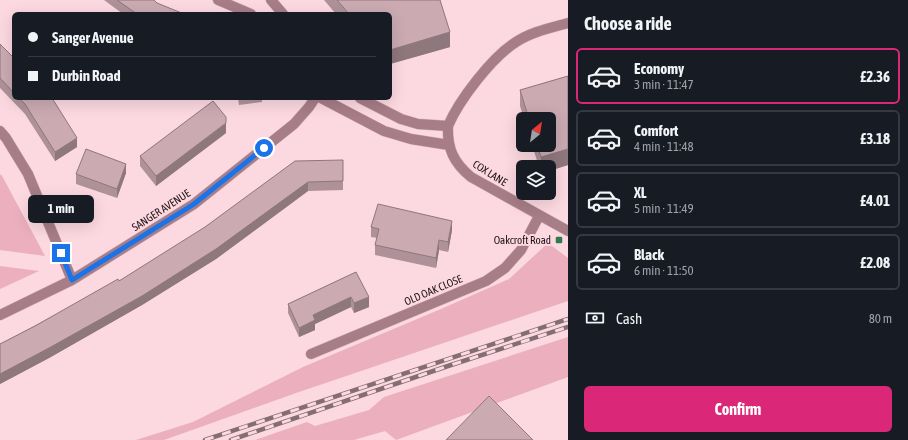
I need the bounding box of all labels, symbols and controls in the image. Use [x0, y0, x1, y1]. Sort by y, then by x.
text: Choose a ride [584, 13, 672, 34]
text: Sanger Avenue [52, 29, 134, 46]
icon: car [586, 58, 622, 94]
text: Economy [634, 60, 684, 77]
text: Durbin Road [52, 67, 121, 84]
text: £2.36 [860, 68, 890, 85]
text: 3 min · 11:47 [634, 77, 694, 92]
north arrow [516, 112, 556, 152]
map controls [516, 112, 556, 200]
icon: car [586, 120, 622, 156]
text: Comfort [634, 122, 678, 139]
text: £3.18 [860, 130, 890, 147]
route start [255, 139, 273, 157]
text: 4 min · 11:48 [634, 139, 694, 154]
street label: COX LANE [471, 158, 510, 188]
button: layers [516, 160, 556, 200]
icon: car [586, 182, 622, 218]
text: XL [634, 184, 647, 201]
street label: SANGER AVENUE [130, 187, 193, 233]
text: £4.01 [860, 192, 890, 209]
callout: 1 min [28, 195, 94, 223]
text: 1 min [48, 201, 74, 216]
text: 5 min · 11:49 [634, 201, 694, 216]
place label: Oakcroft Road [494, 234, 551, 246]
marker: Oakcroft Road [554, 235, 564, 245]
route end [52, 244, 70, 262]
icon: car [586, 244, 622, 280]
text: Black [634, 246, 664, 263]
text: £2.08 [860, 254, 890, 271]
text: 6 min · 11:50 [634, 263, 694, 278]
street label: OLD OAK CLOSE [402, 272, 464, 308]
icon: cash [584, 307, 606, 329]
text: Cash [616, 310, 642, 327]
text: 80 m [869, 311, 892, 326]
button: Confirm [584, 386, 892, 432]

